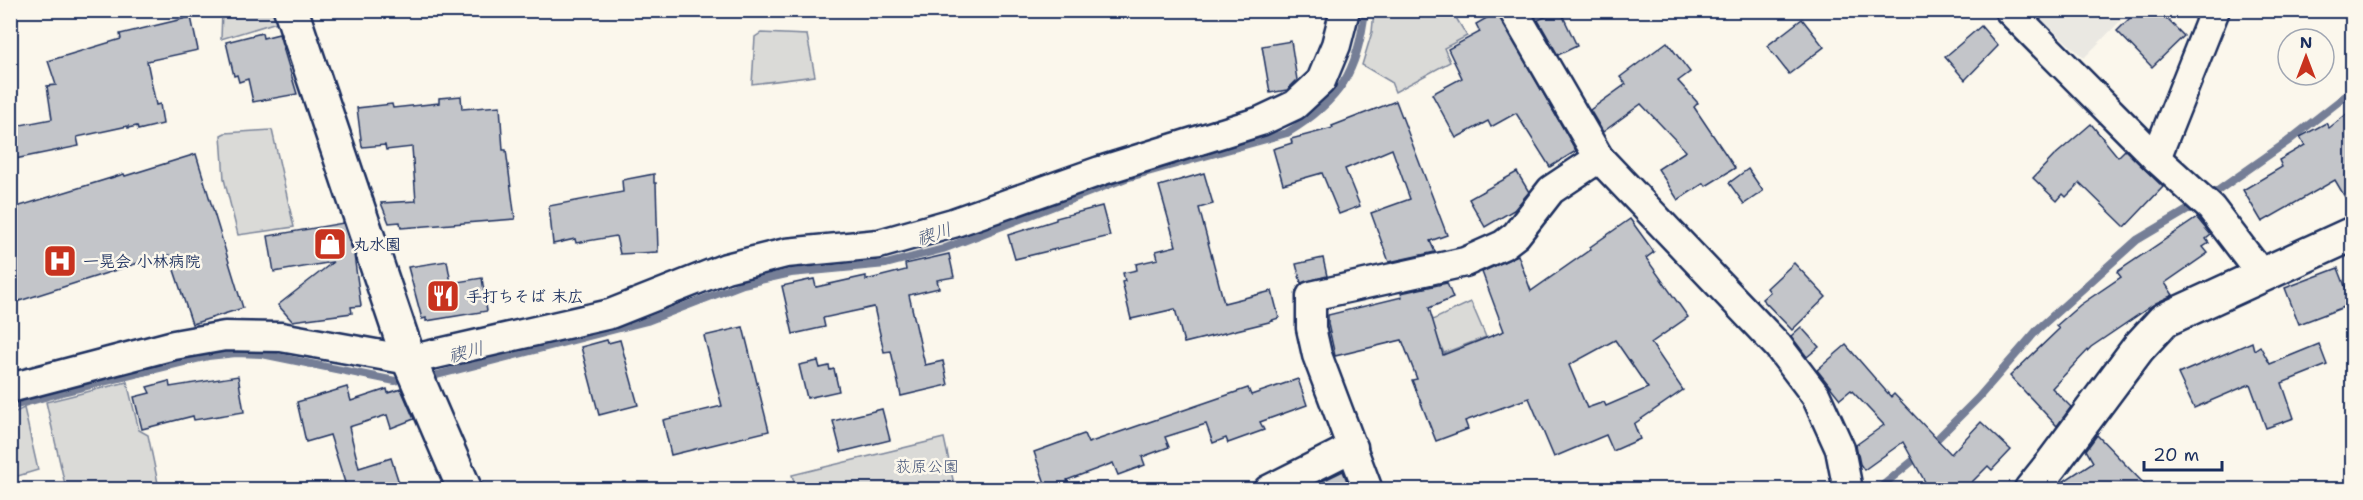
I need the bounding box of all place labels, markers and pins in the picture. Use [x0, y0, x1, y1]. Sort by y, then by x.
shop icon: 丸水園 [312, 226, 348, 262]
place label: 丸水園 [353, 234, 401, 255]
hospital icon: 一晃会 小林病院 [42, 243, 78, 279]
place label: 一晃会 小林病院 [83, 251, 201, 272]
restaurant icon: 手打ちそば 末広 [425, 278, 461, 314]
place label: 手打ちそば 末広 [466, 286, 584, 307]

